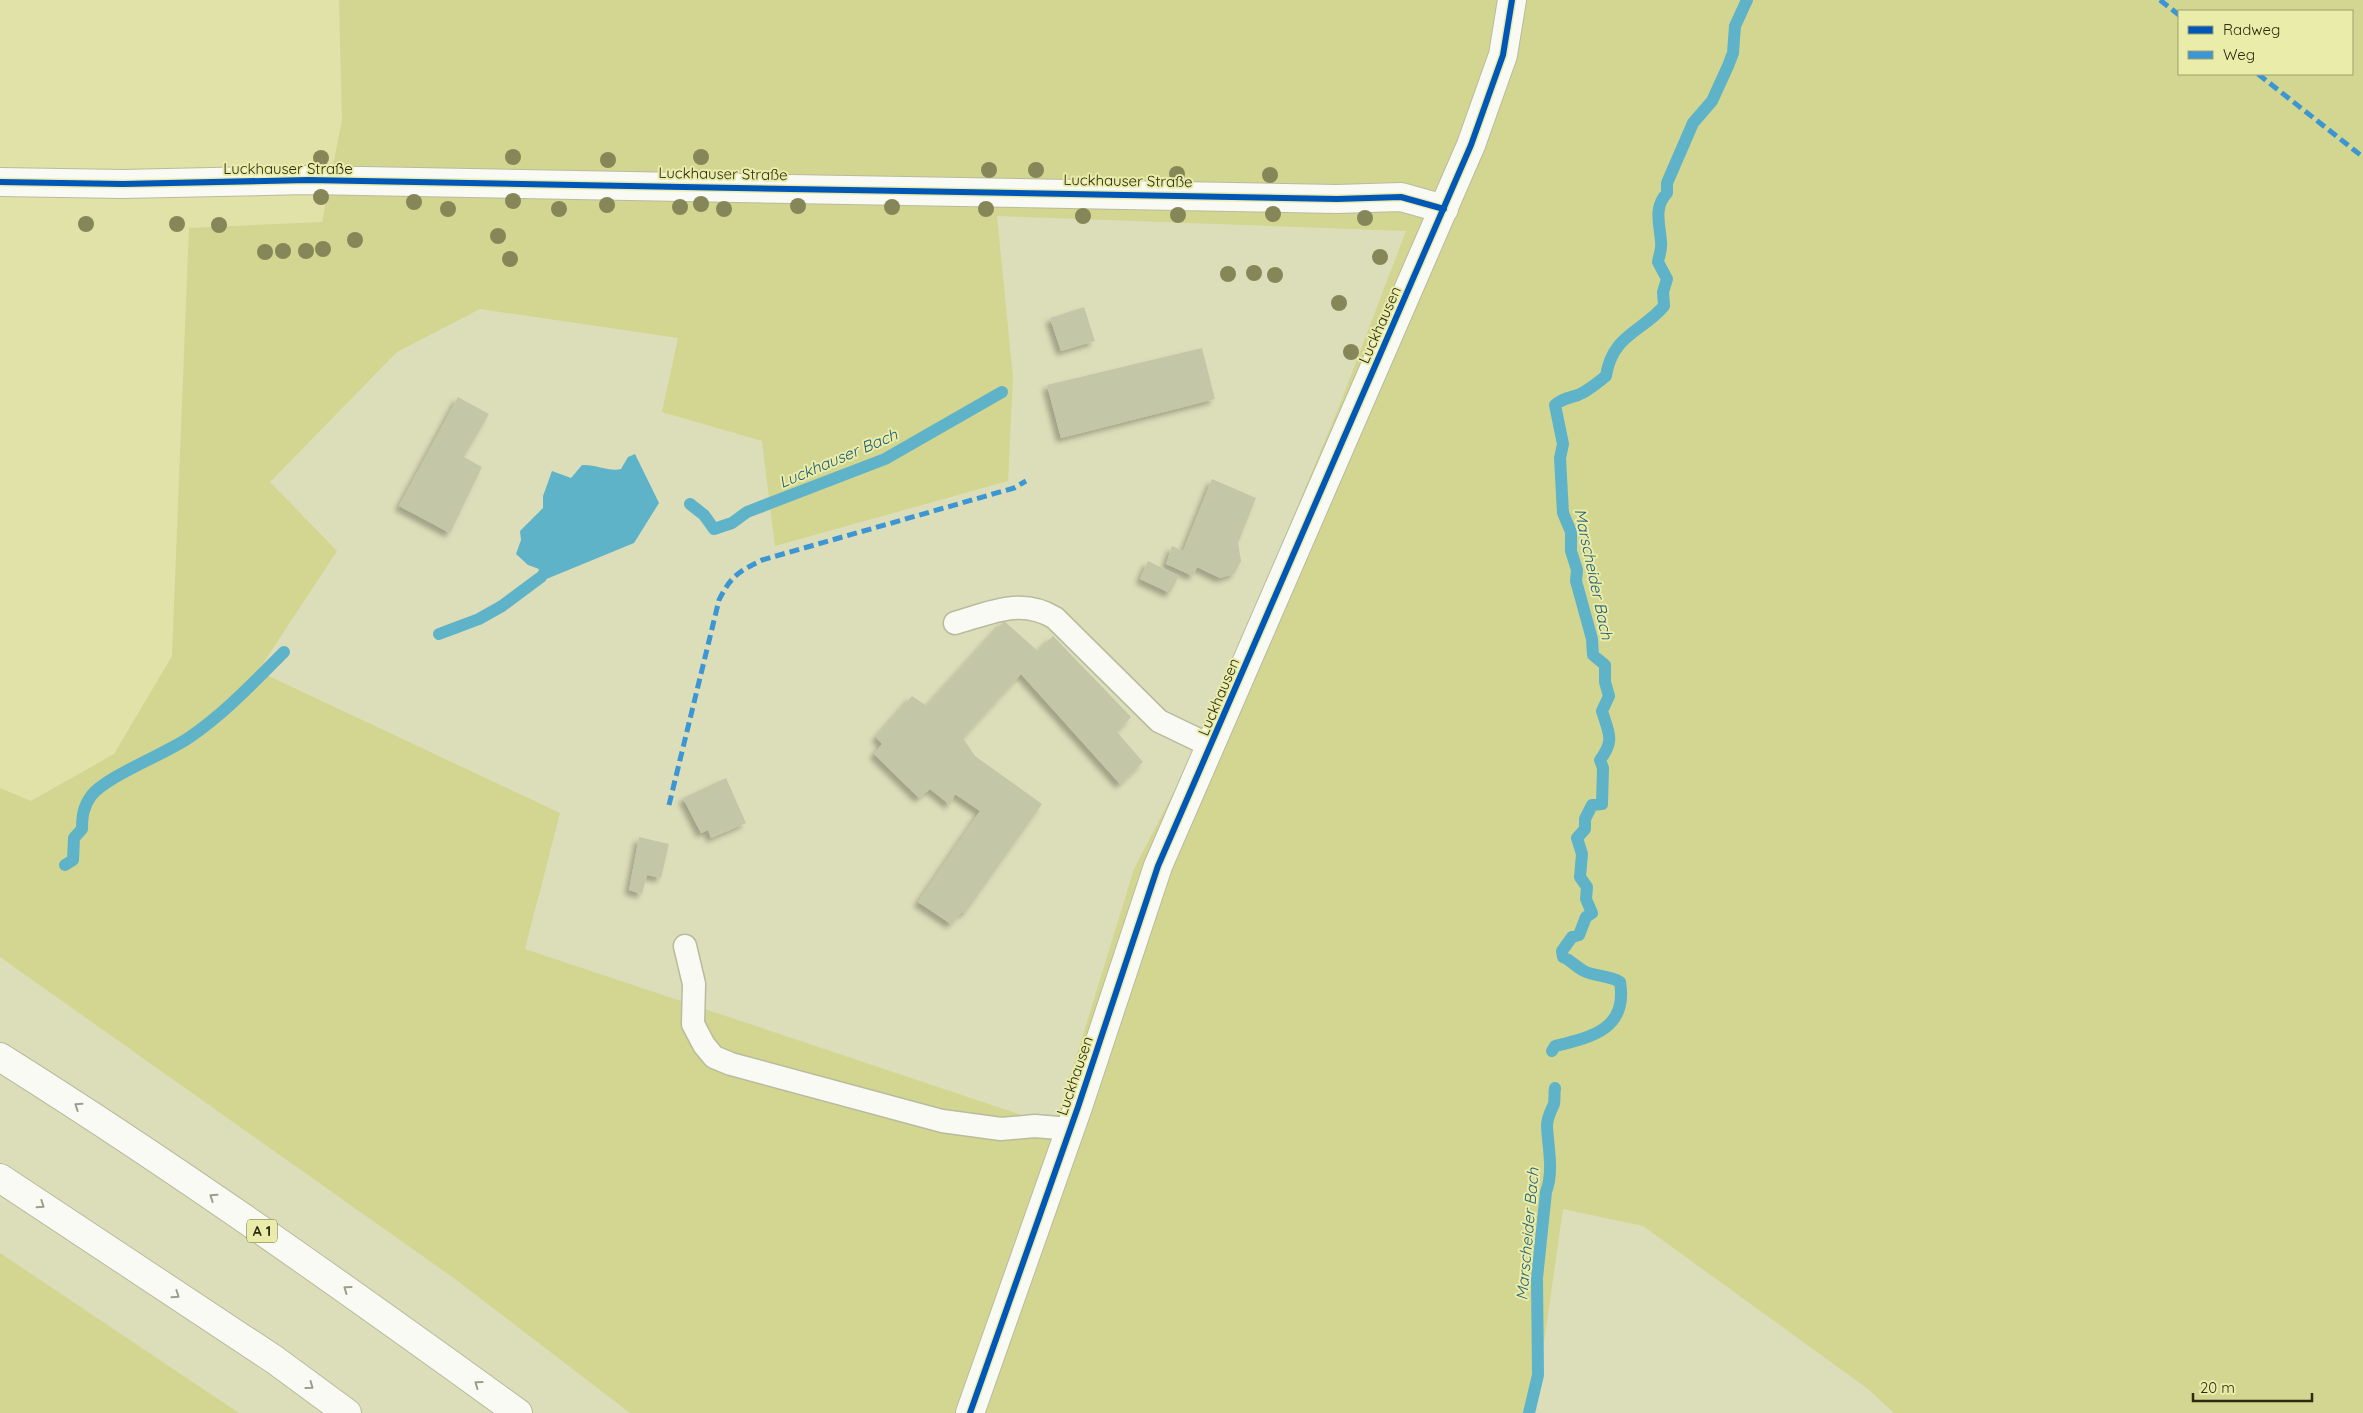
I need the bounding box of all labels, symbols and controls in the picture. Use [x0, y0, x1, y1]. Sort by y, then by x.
legend [2178, 10, 2353, 75]
text: Radweg [2223, 20, 2280, 39]
text: Weg [2223, 45, 2255, 64]
street label: Luckhauser Straße [223, 159, 353, 178]
street label: Luckhauser Straße [658, 163, 788, 184]
street label: Luckhauser Straße [1063, 170, 1193, 191]
street label: Luckhausen [1354, 283, 1405, 366]
water label: Luckhauser Bach [776, 424, 901, 492]
water label: Marscheider Bach [1570, 507, 1618, 642]
street label: Luckhausen [1194, 655, 1243, 738]
street label: Luckhausen [1052, 1034, 1097, 1118]
one-way arrow [74, 1103, 84, 1112]
water label: Marscheider Bach [1511, 1166, 1543, 1301]
one-way arrow [209, 1194, 218, 1203]
one-way arrow [35, 1199, 44, 1208]
road number: A 1 [247, 1220, 277, 1242]
one-way arrow [343, 1286, 352, 1295]
one-way arrow [170, 1289, 180, 1298]
scale bar [2193, 1370, 2312, 1402]
text: 20 m [2200, 1378, 2235, 1397]
one-way arrow [304, 1380, 314, 1389]
one-way arrow [475, 1382, 484, 1390]

